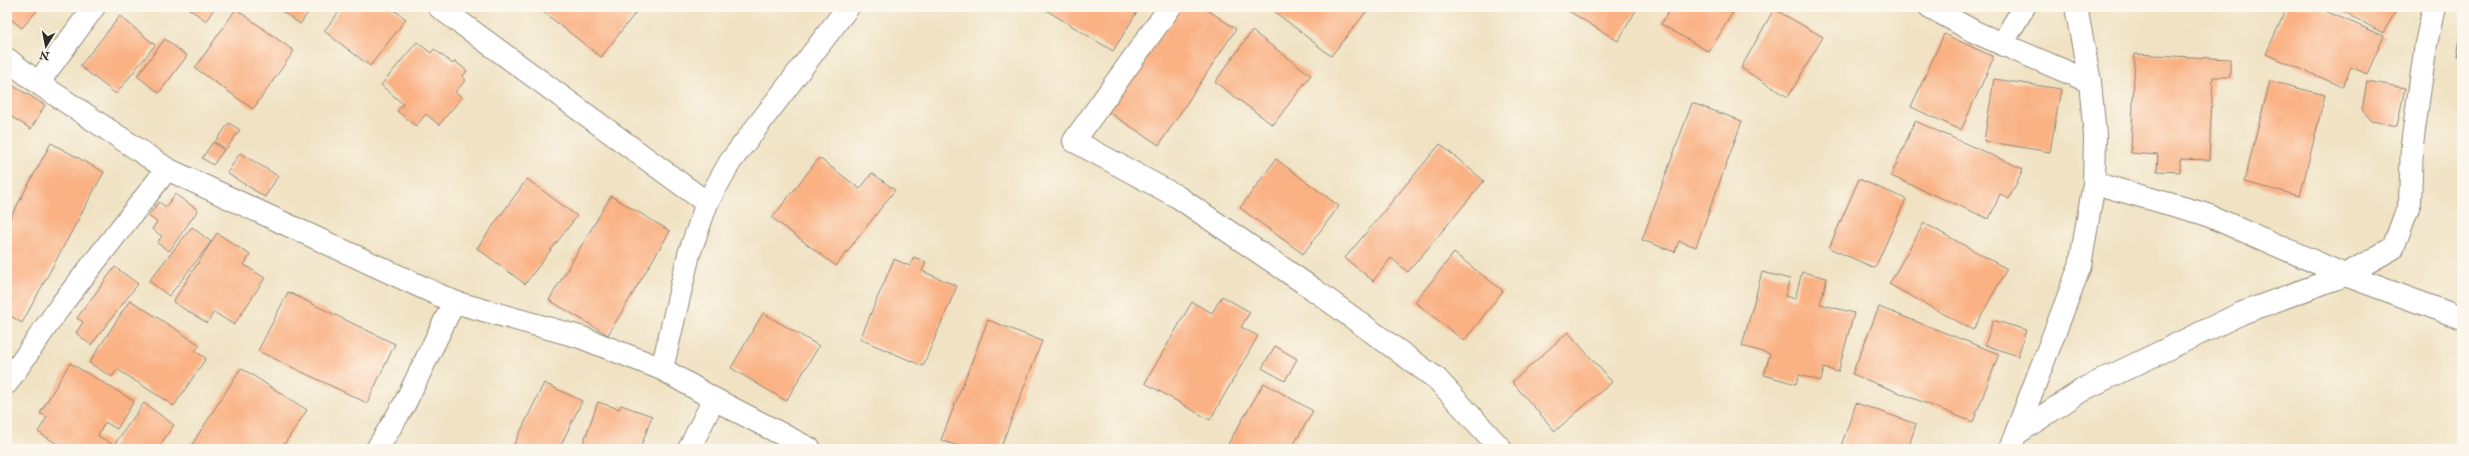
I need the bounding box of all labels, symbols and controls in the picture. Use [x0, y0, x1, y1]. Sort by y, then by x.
north arrow [26, 26, 66, 66]
text: N [38, 47, 51, 63]

